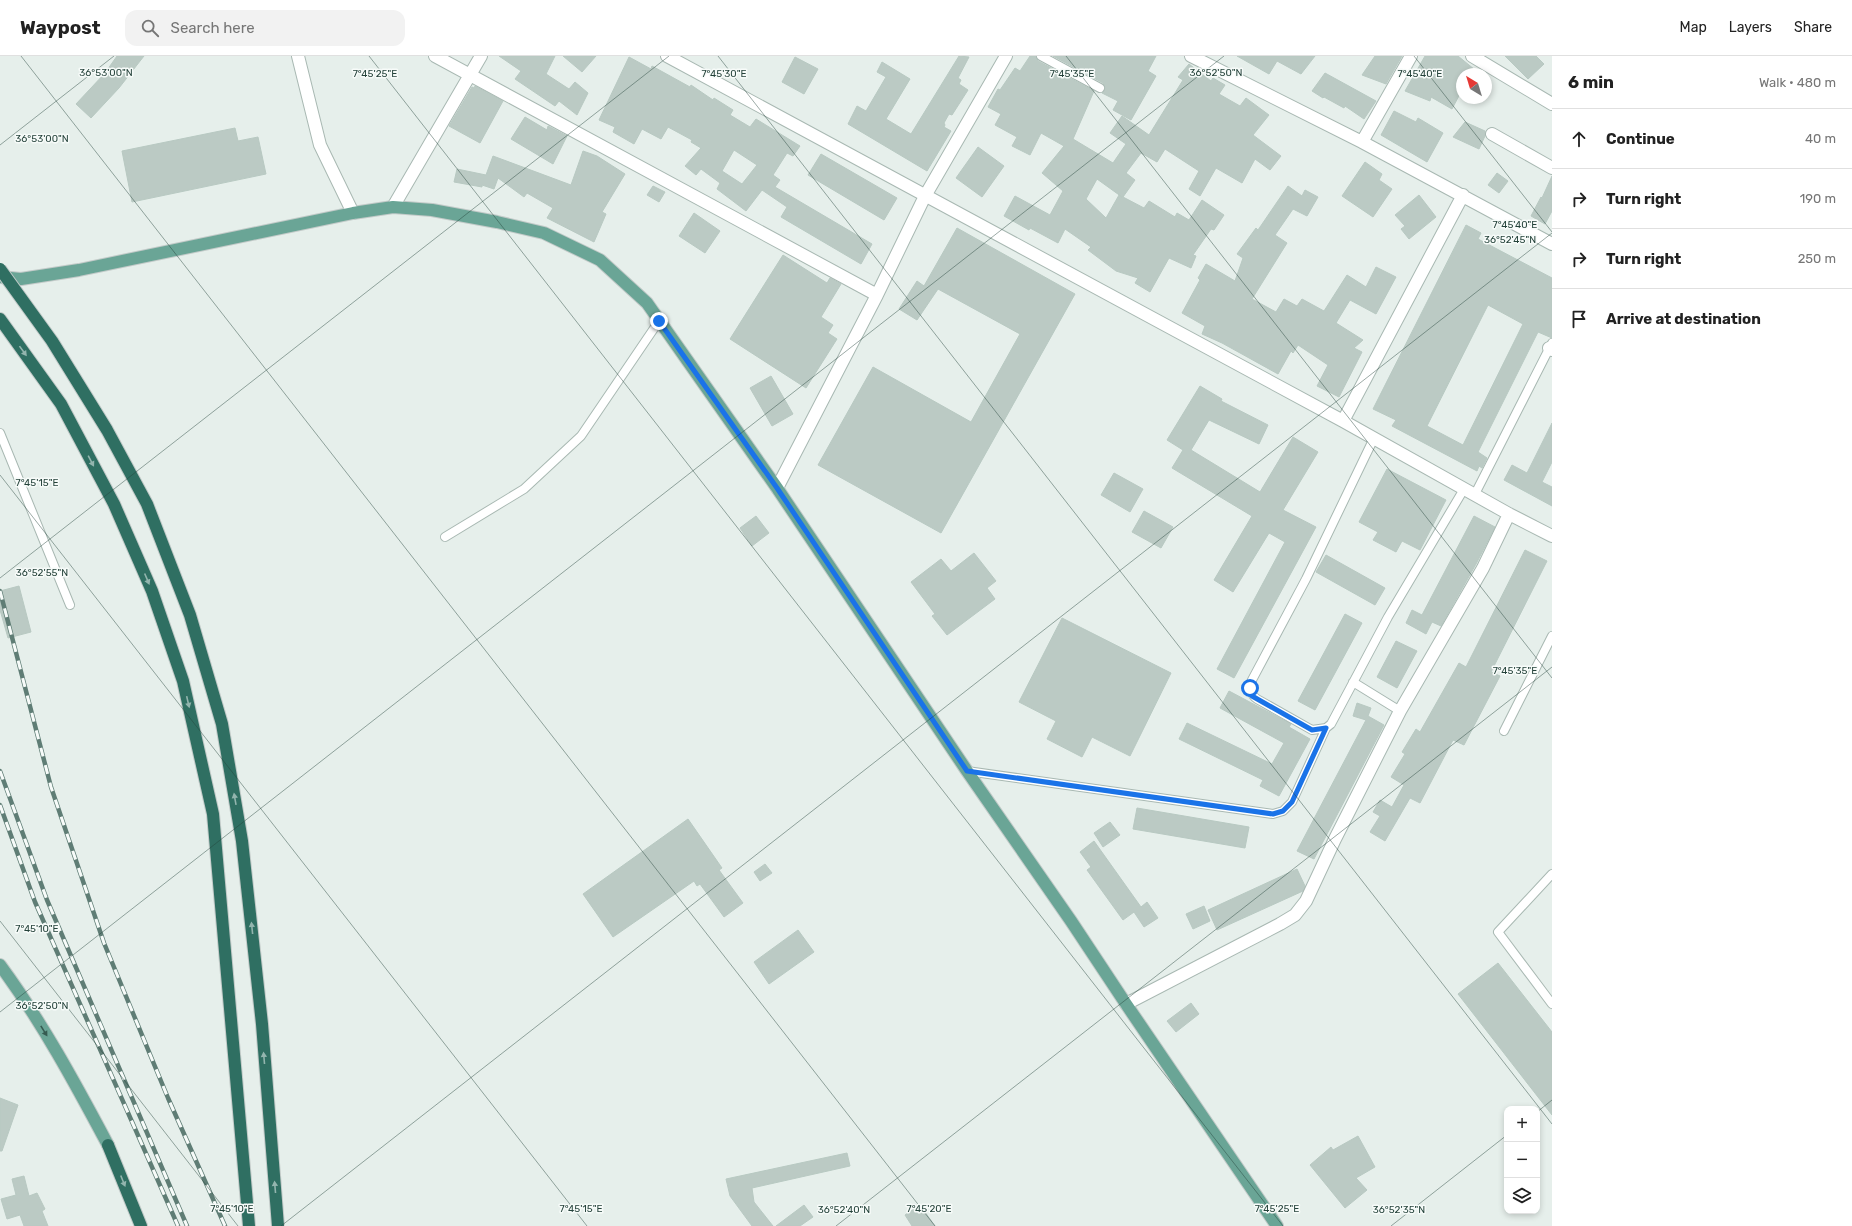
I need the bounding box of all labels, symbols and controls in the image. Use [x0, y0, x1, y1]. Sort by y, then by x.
search box [125, 10, 405, 46]
text: Waypost [20, 16, 101, 39]
icon: search [139, 17, 161, 39]
text: Search here [171, 19, 255, 37]
text: Map [1680, 19, 1707, 36]
text: Layers [1729, 19, 1772, 36]
text: Share [1794, 19, 1832, 36]
text: 36°53'00"N [79, 67, 133, 79]
text: 36°52'50"N [1190, 67, 1242, 79]
text: 7°45'25"E [353, 68, 397, 80]
text: 7°45'30"E [701, 68, 747, 80]
text: 7°45'35"E [1050, 68, 1094, 80]
text: 7°45'40"E [1398, 68, 1442, 80]
north arrow [1456, 68, 1492, 104]
text: 6 min [1568, 72, 1614, 92]
text: Walk · 480 m [1759, 75, 1836, 90]
icon: ahead [1568, 128, 1590, 150]
text: Continue [1606, 130, 1675, 148]
text: 40 m [1805, 131, 1836, 146]
text: 36°53'00"N [15, 133, 69, 145]
icon: right [1568, 188, 1590, 210]
text: Turn right [1606, 190, 1681, 208]
text: 190 m [1800, 191, 1836, 206]
text: 7°45'40"E [1493, 219, 1537, 231]
text: 36°52'45"N [1484, 234, 1536, 246]
icon: right [1568, 248, 1590, 270]
text: Turn right [1606, 250, 1681, 268]
text: 250 m [1798, 251, 1836, 266]
icon: arrive [1568, 308, 1590, 330]
text: Arrive at destination [1606, 310, 1761, 328]
route end [650, 312, 668, 330]
one-way arrow [19, 346, 27, 356]
one-way arrow [88, 455, 95, 467]
text: 7°45'15"E [16, 477, 58, 489]
text: 36°52'55"N [16, 567, 68, 579]
one-way arrow [144, 573, 150, 585]
text: 7°45'35"E [1493, 665, 1537, 677]
route start [1241, 679, 1259, 697]
one-way arrow [185, 696, 191, 708]
one-way arrow [232, 793, 238, 805]
one-way arrow [248, 922, 255, 934]
text: 7°45'10"E [15, 923, 59, 935]
text: 36°52'50"N [16, 1000, 68, 1012]
one-way arrow [40, 1026, 48, 1036]
one-way arrow [261, 1052, 268, 1064]
map controls [1504, 1106, 1540, 1214]
button: + [1504, 1106, 1540, 1142]
button: − [1504, 1142, 1540, 1178]
one-way arrow [120, 1176, 126, 1188]
button: layers [1504, 1178, 1540, 1214]
one-way arrow [272, 1181, 279, 1193]
text: 7°45'10"E [210, 1203, 254, 1215]
text: 7°45'15"E [560, 1203, 602, 1215]
text: 7°45'20"E [907, 1203, 951, 1215]
text: 7°45'25"E [1255, 1203, 1299, 1215]
text: 36°52'40"N [818, 1204, 870, 1216]
text: 36°52'35"N [1373, 1204, 1425, 1216]

